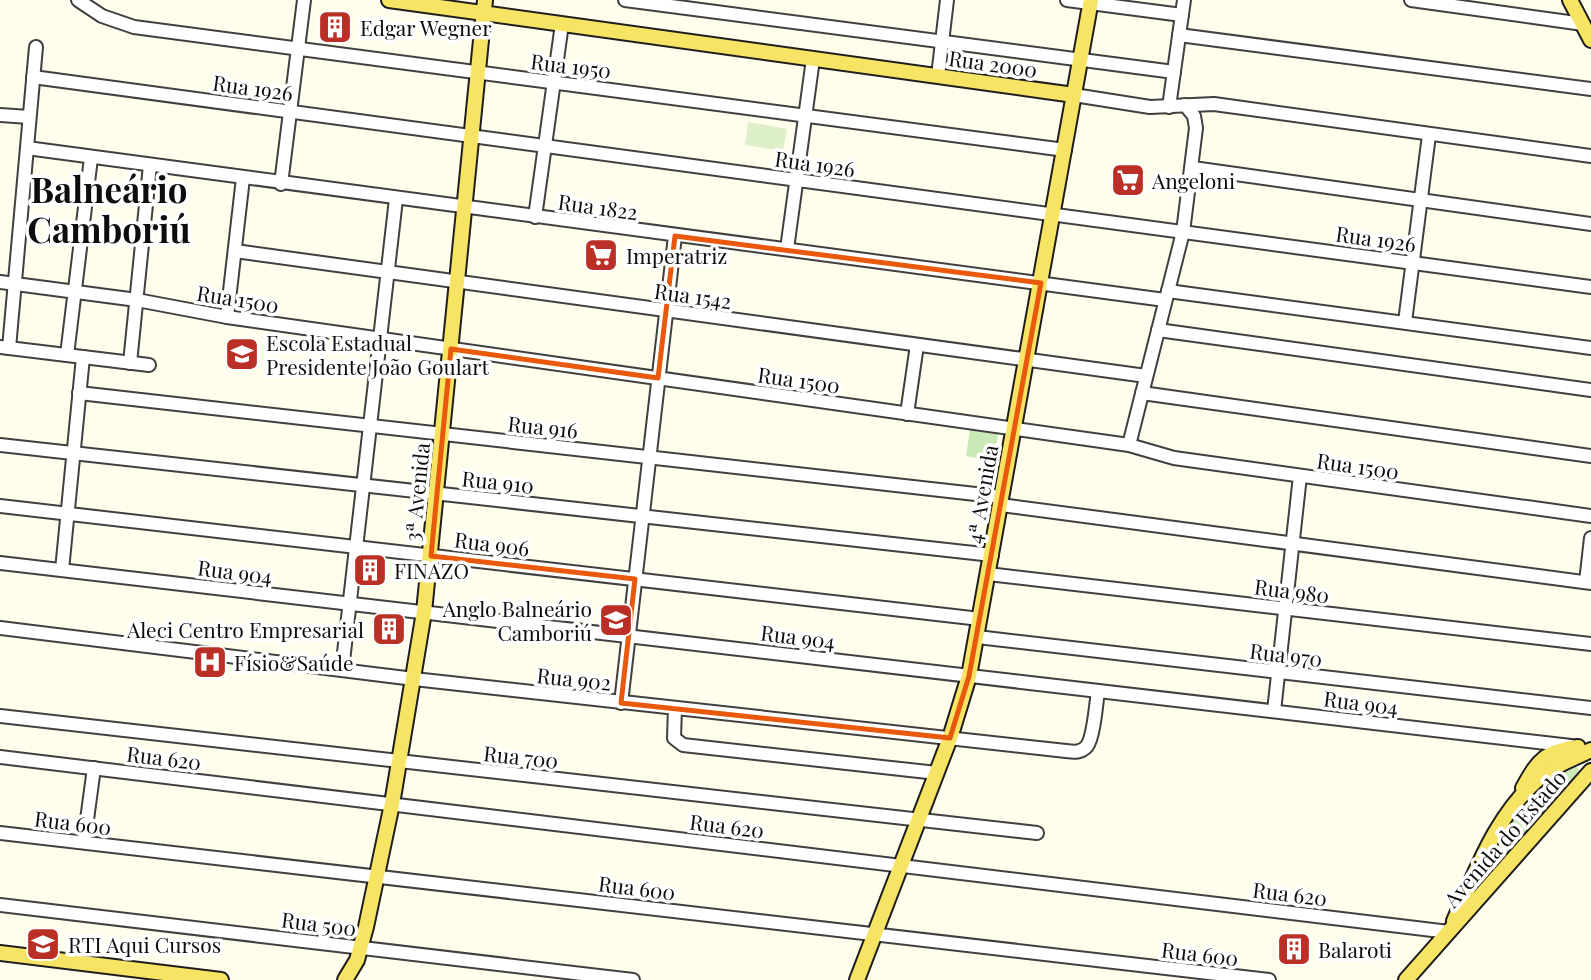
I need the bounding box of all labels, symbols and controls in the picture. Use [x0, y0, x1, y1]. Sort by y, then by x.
building icon: Edgar Wegner [316, 8, 354, 46]
place label: Edgar Wegner [360, 13, 492, 41]
street label: Rua 2000 [947, 43, 1039, 83]
street label: Rua 1950 [529, 46, 613, 84]
street label: Rua 1926 [211, 68, 295, 106]
street label: Rua 1926 [773, 144, 857, 182]
supermarket icon: Angeloni [1109, 161, 1147, 199]
district label: Balneário Camboriú [27, 165, 191, 252]
place label: Angeloni [1151, 166, 1235, 194]
street label: Rua 1822 [556, 187, 640, 225]
street label: Rua 1926 [1334, 219, 1418, 257]
supermarket icon: Imperatriz [582, 236, 620, 274]
place label: Imperatriz [626, 241, 727, 269]
street label: Rua 1542 [652, 276, 734, 314]
street label: Rua 1500 [195, 278, 281, 318]
place label: Escola Estadual Presidente João Goulart [266, 328, 489, 380]
school or university icon: Escola Estadual Presidente João Goulart [223, 335, 261, 373]
street label: Rua 1500 [756, 359, 842, 399]
street label: Rua 916 [506, 408, 580, 444]
street label: 3ª Avenida [397, 441, 435, 543]
street label: 4ª Avenida [959, 442, 1004, 546]
street label: Rua 1500 [1315, 445, 1401, 485]
street label: Rua 910 [461, 463, 535, 499]
street label: Rua 906 [453, 525, 531, 562]
building icon: FINAZO [351, 551, 389, 589]
street label: Rua 904 [196, 553, 274, 589]
place label: FINAZO [394, 556, 469, 584]
street label: Rua 980 [1253, 572, 1331, 608]
place label: Anglo Balneário Camboriú [442, 594, 592, 646]
school or university icon: Anglo Balneário Camboriú [597, 601, 635, 639]
building icon: Aleci Centro Empresarial [370, 610, 408, 648]
place label: Aleci Centro Empresarial [126, 615, 364, 643]
street label: Rua 904 [759, 618, 837, 654]
street label: Rua 970 [1248, 636, 1324, 672]
hospital icon: Físio&Saúde [191, 643, 229, 681]
place label: Físio&Saúde [234, 648, 354, 676]
street label: Rua 902 [535, 660, 613, 696]
street label: Rua 904 [1322, 684, 1400, 720]
street label: Rua 700 [482, 738, 560, 774]
street label: Rua 620 [125, 739, 203, 775]
street label: Avenida do Estado [1436, 764, 1571, 913]
street label: Rua 600 [33, 803, 113, 841]
street label: Rua 620 [688, 807, 766, 843]
street label: Rua 600 [597, 868, 677, 906]
street label: Rua 620 [1251, 875, 1329, 911]
street label: Rua 500 [280, 905, 358, 941]
school or university icon: RTI Aqui Cursos [24, 925, 62, 963]
place label: RTI Aqui Cursos [68, 930, 221, 958]
building icon: Balaroti [1275, 930, 1313, 968]
street label: Rua 600 [1160, 934, 1240, 972]
place label: Balaroti [1318, 935, 1392, 963]

